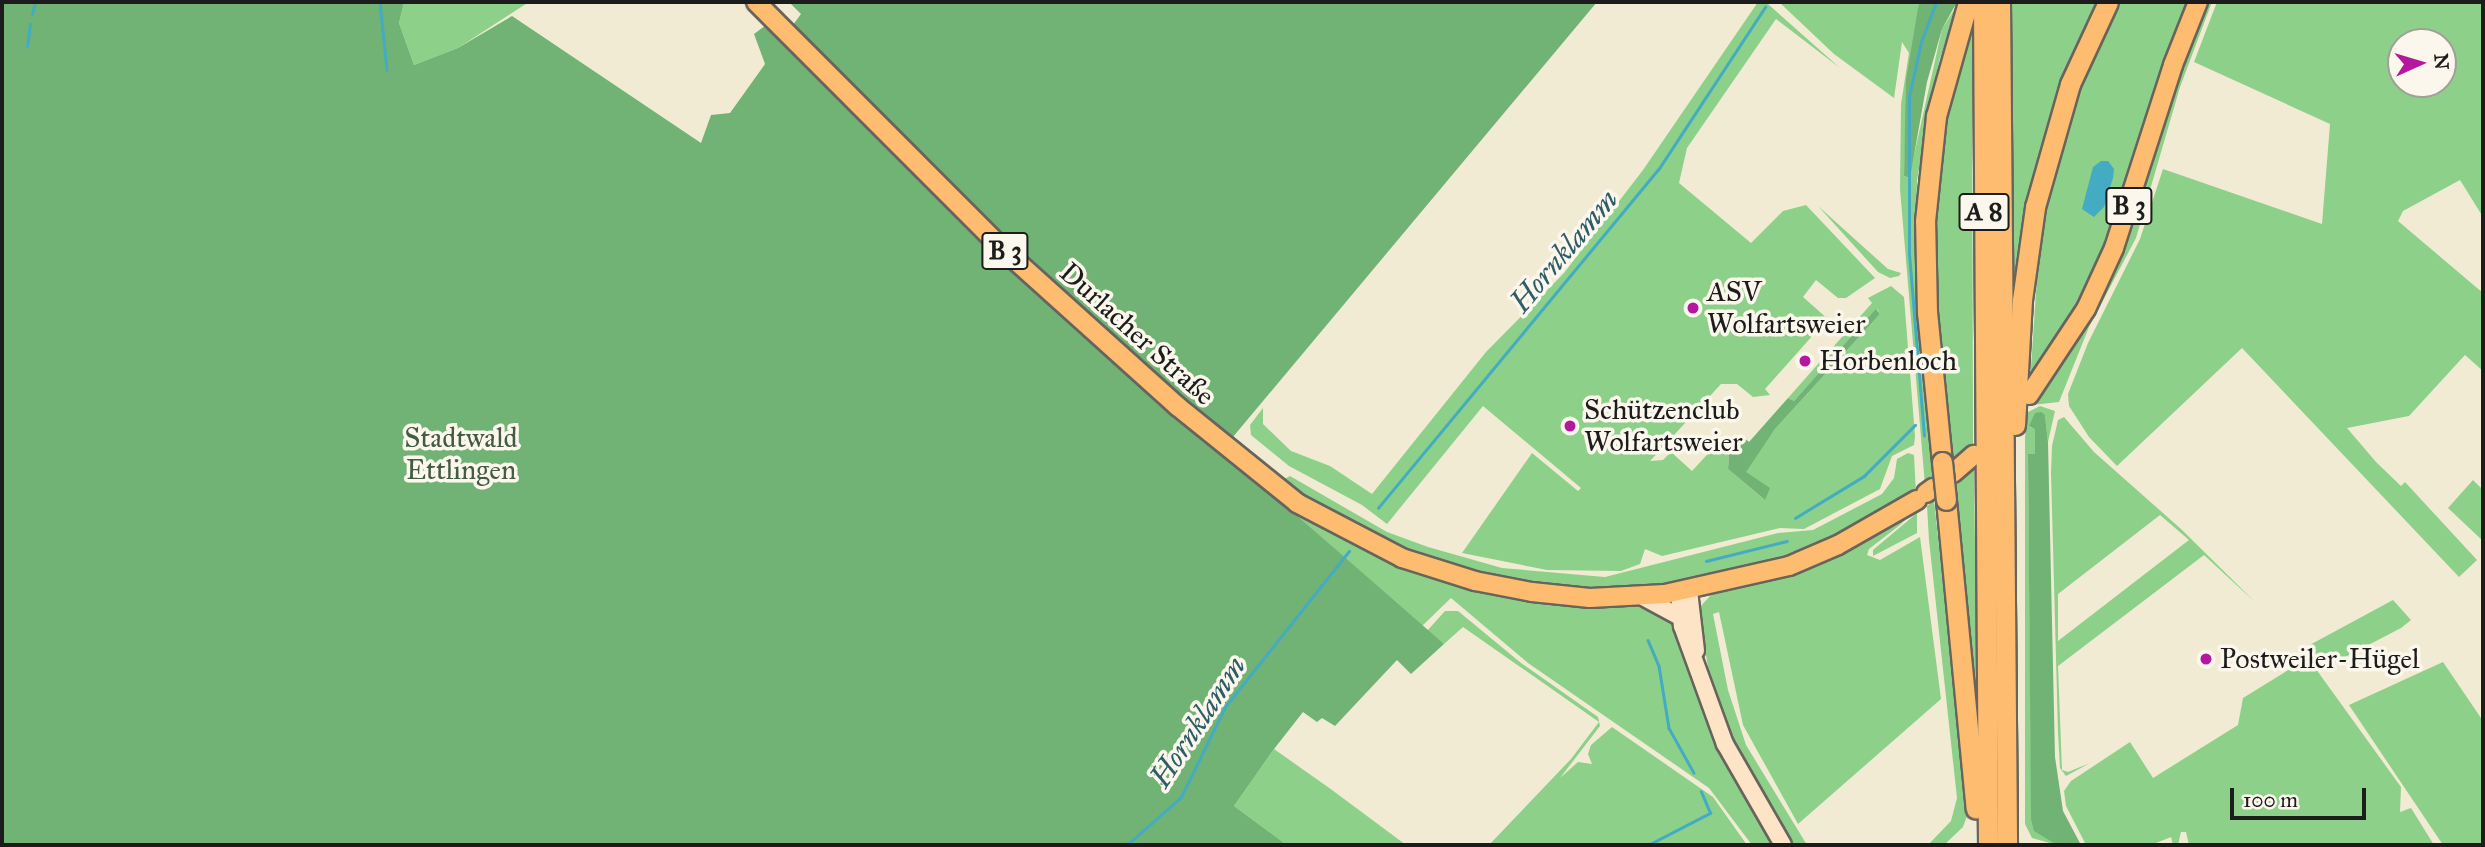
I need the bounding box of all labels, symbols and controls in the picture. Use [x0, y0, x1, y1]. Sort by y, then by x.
north arrow [2387, 28, 2457, 98]
text: N [2429, 53, 2453, 70]
water label: Hornklamm [1502, 182, 1626, 320]
road number: B 3 [2104, 183, 2154, 228]
road number: A 8 [1958, 190, 2010, 234]
road number: B 3 [981, 228, 1030, 274]
street label: Durlacher Straße [1053, 256, 1221, 412]
place label: ASV Wolfartsweier [1707, 275, 1866, 341]
marker: ASV Wolfartsweier [1685, 300, 1701, 316]
place label: Horbenloch [1819, 344, 1957, 378]
marker: Horbenloch [1797, 353, 1813, 369]
place label: Schützenclub Wolfartsweier [1584, 393, 1743, 459]
marker: Schützenclub Wolfartsweier [1562, 418, 1578, 434]
park label: Stadtwald Ettlingen [404, 421, 518, 487]
place label: Postweiler-Hügel [2220, 642, 2420, 676]
water label: Hornklamm [1142, 650, 1254, 794]
marker: Postweiler-Hügel [2198, 651, 2214, 667]
scale bar [2233, 774, 2370, 818]
text: 100 m [2243, 787, 2298, 813]

